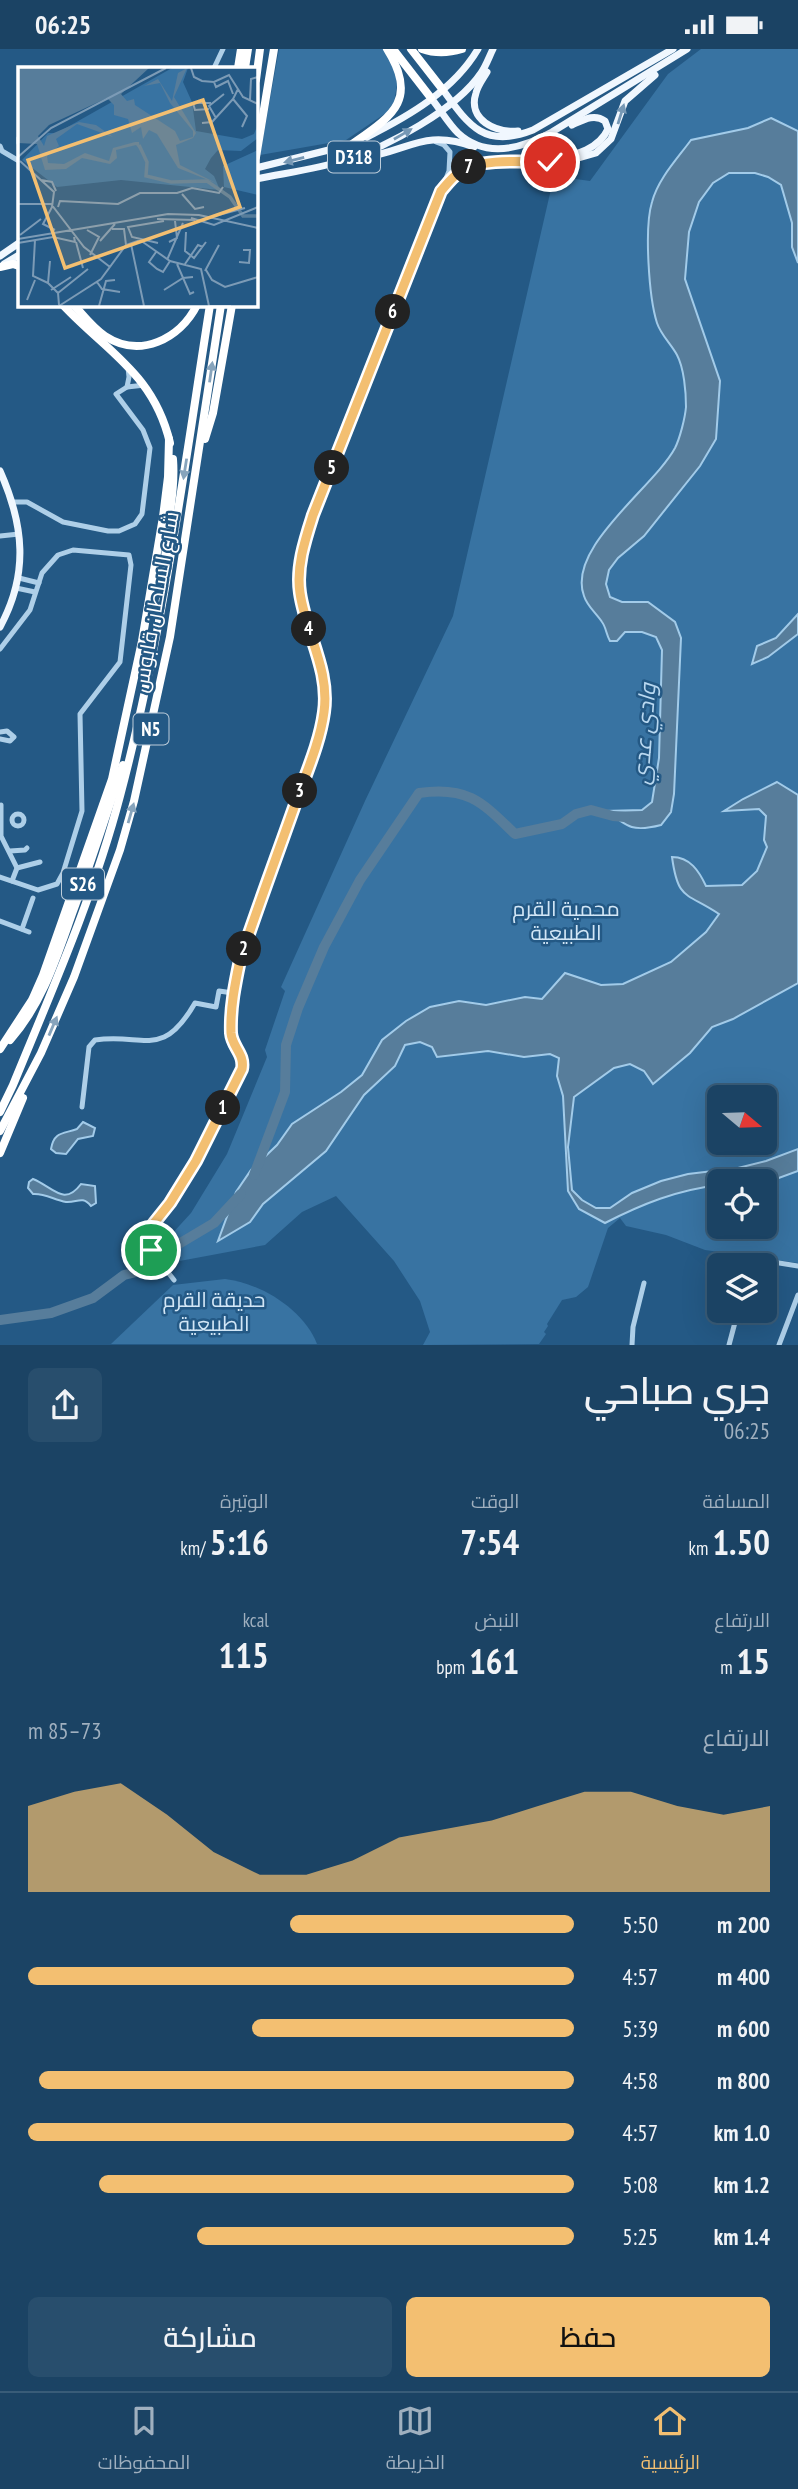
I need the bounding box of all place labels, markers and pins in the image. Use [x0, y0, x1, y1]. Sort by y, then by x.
pin [520, 132, 580, 192]
pin: 7 [452, 149, 486, 185]
pin: 6 [376, 295, 410, 329]
pin: 5 [314, 451, 350, 485]
pin: 4 [292, 611, 326, 647]
pin: 3 [282, 773, 318, 809]
pin: 2 [226, 932, 262, 967]
pin: 1 [206, 1091, 241, 1125]
pin [121, 1220, 181, 1280]

